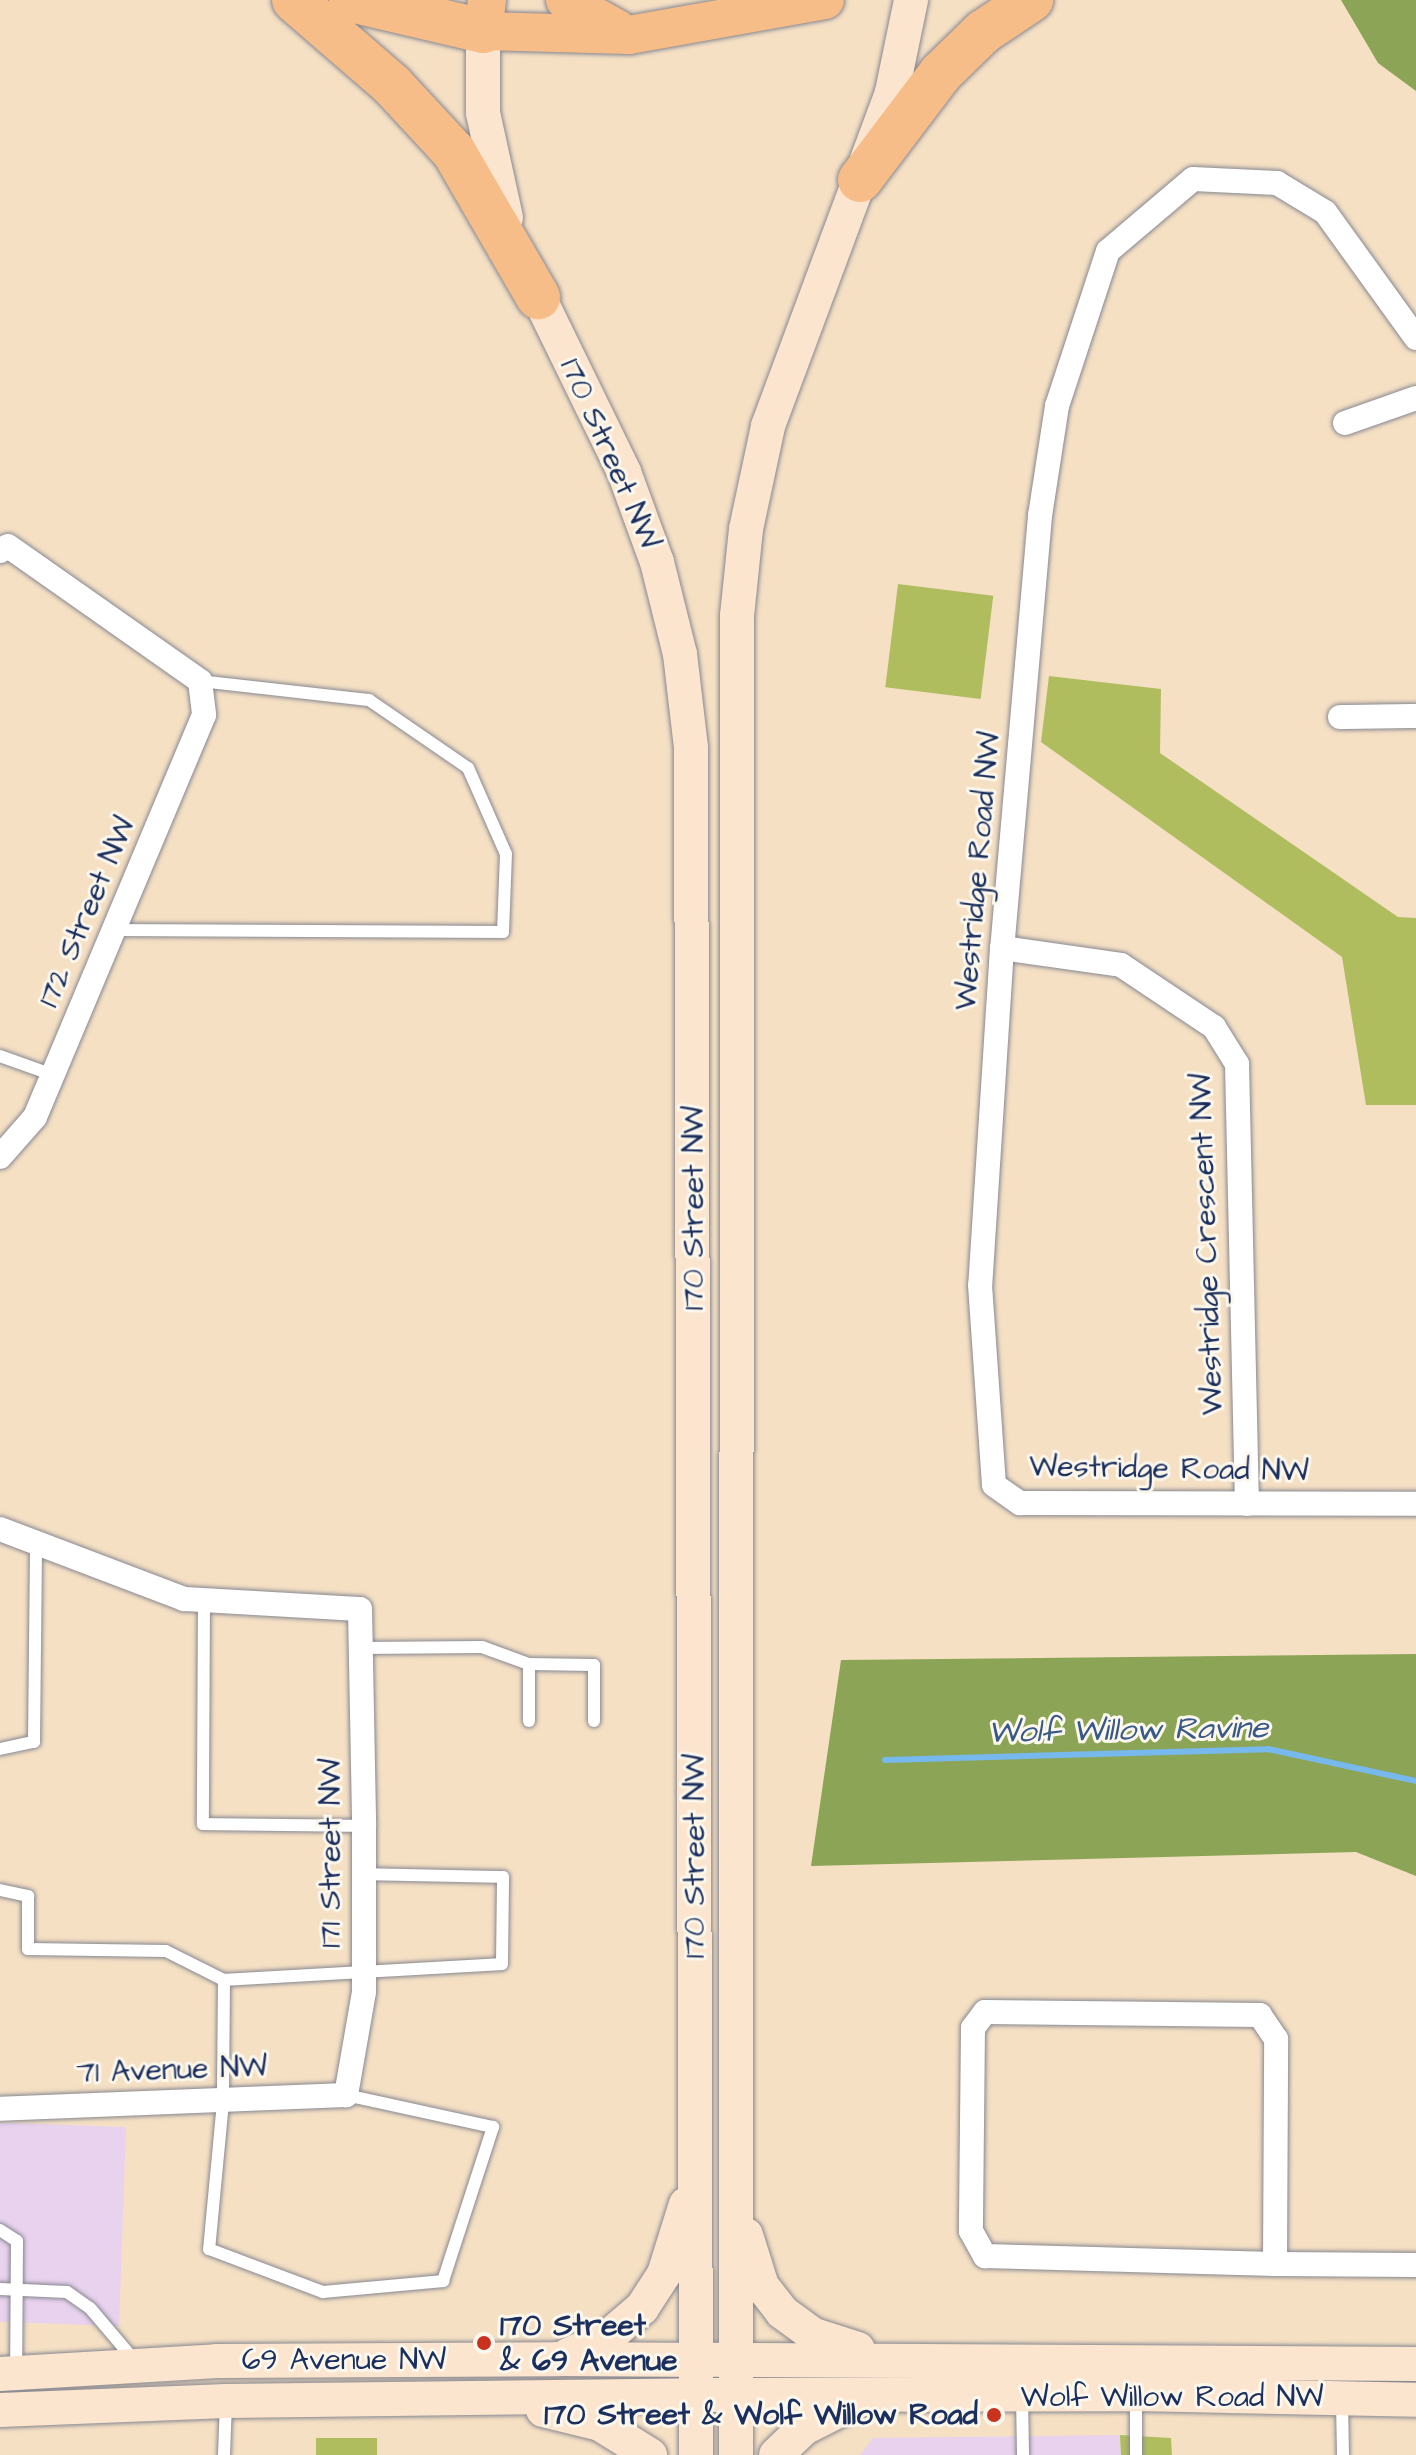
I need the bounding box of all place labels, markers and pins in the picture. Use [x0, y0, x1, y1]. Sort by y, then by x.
place label: 170 Street & 69 Avenue [500, 2308, 677, 2378]
marker: 170 Street & 69 Avenue [475, 2334, 493, 2352]
place label: 170 Street & Wolf Willow Road [544, 2397, 978, 2433]
marker: 170 Street & Wolf Willow Road [985, 2406, 1003, 2424]

